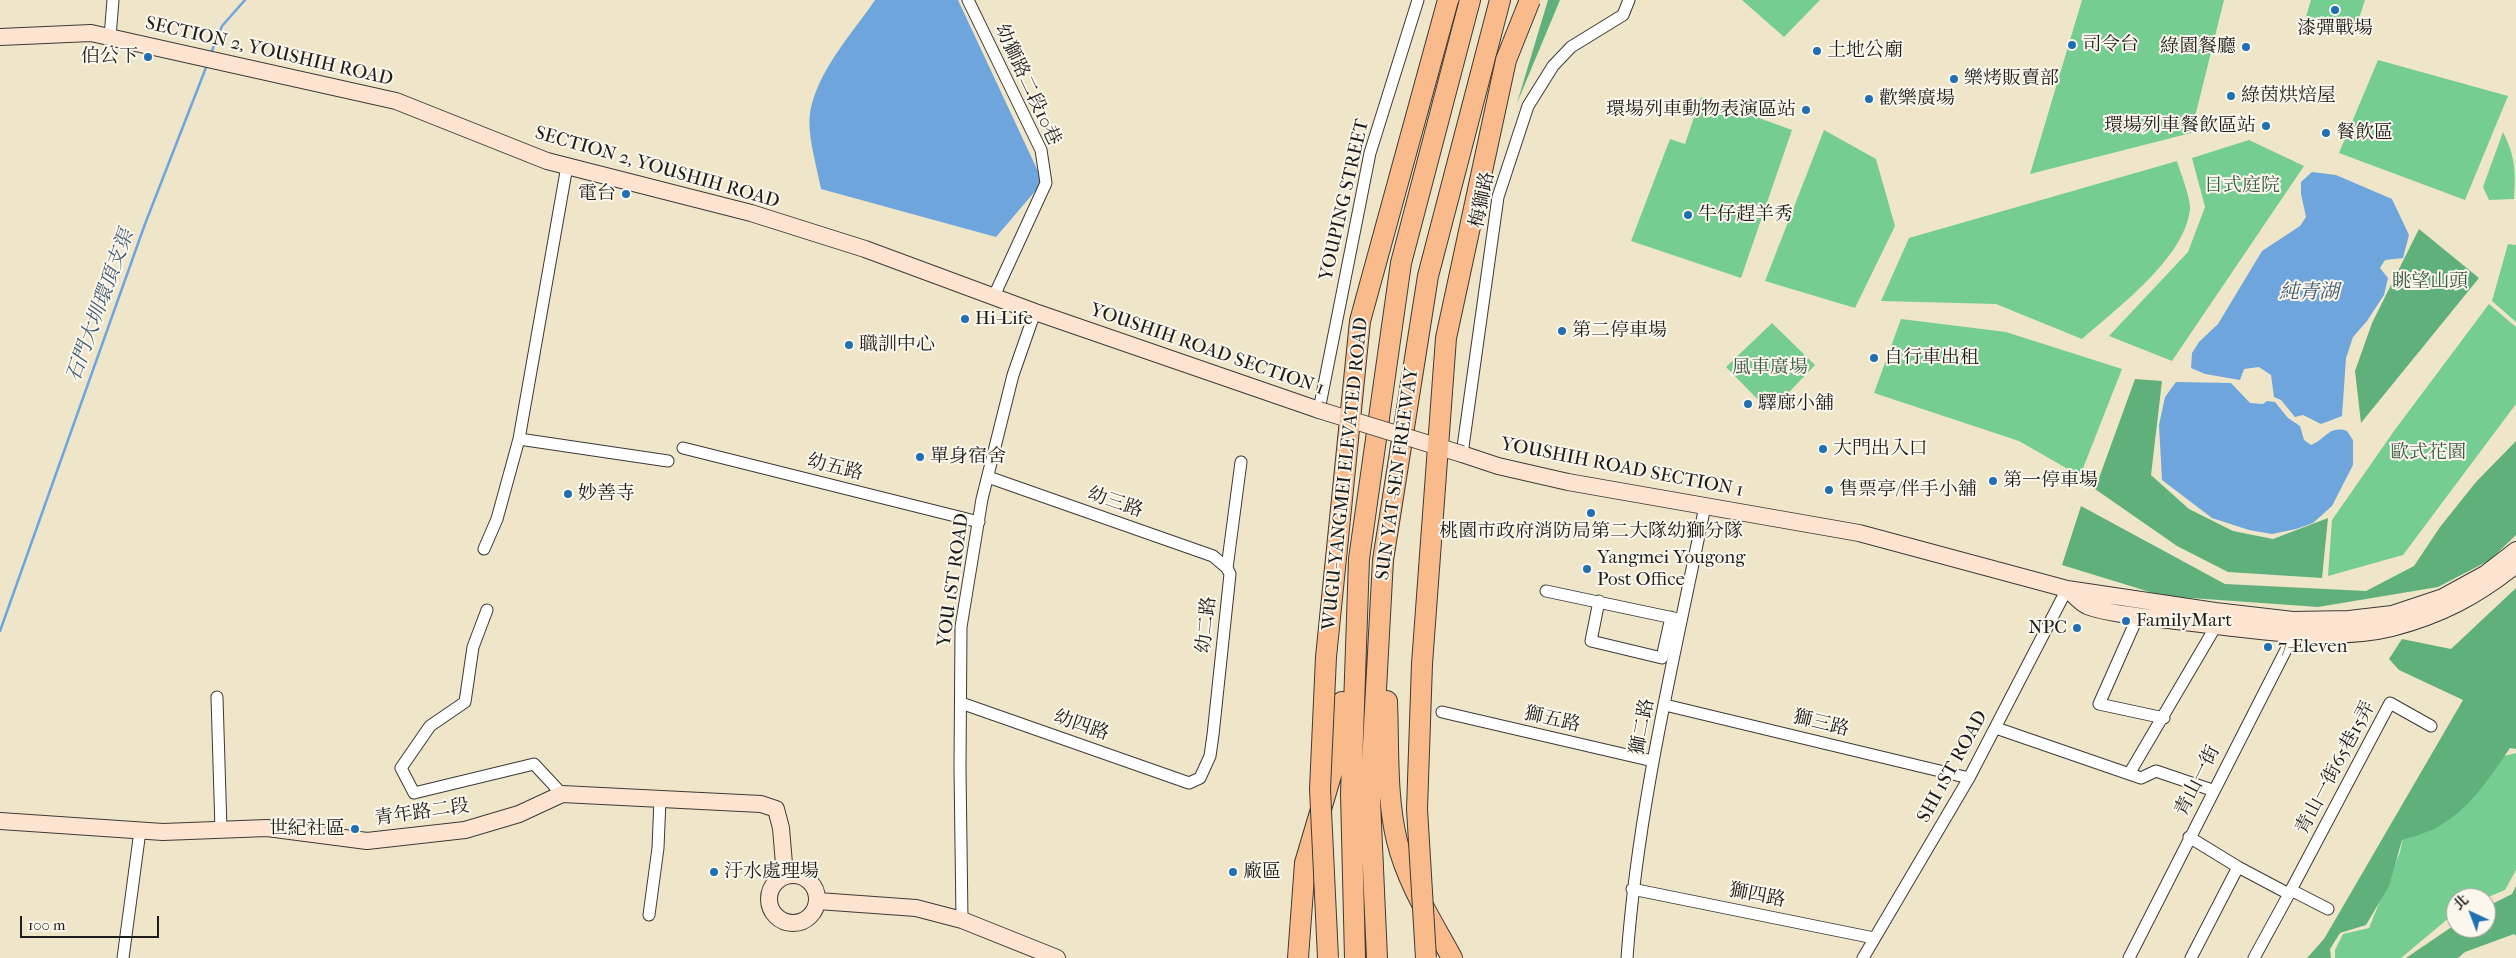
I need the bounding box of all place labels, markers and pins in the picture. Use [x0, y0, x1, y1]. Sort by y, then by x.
marker: 漆彈戰場 [2329, 4, 2341, 16]
place label: 漆彈戰場 [2297, 18, 2373, 40]
place label: 司令台 [2082, 34, 2139, 56]
place label: 綠園餐廳 [2160, 36, 2236, 58]
marker: 司令台 [2066, 39, 2078, 51]
place label: 土地公廟 [1827, 40, 1903, 62]
marker: 綠園餐廳 [2240, 41, 2252, 53]
marker: 土地公廟 [1811, 45, 1823, 57]
place label: 伯公下 [81, 46, 138, 68]
marker: 伯公下 [142, 51, 154, 63]
place label: 樂烤販賣部 [1964, 68, 2059, 90]
marker: 樂烤販賣部 [1948, 73, 1960, 85]
place label: 綠茵烘焙屋 [2241, 85, 2336, 107]
place label: 歡樂廣場 [1879, 88, 1955, 110]
marker: 綠茵烘焙屋 [2225, 90, 2237, 102]
marker: 歡樂廣場 [1863, 93, 1875, 105]
place label: 環場列車動物表演區站 [1606, 99, 1796, 121]
marker: 環場列車動物表演區站 [1800, 104, 1812, 116]
place label: 環場列車餐飲區站 [2104, 115, 2256, 137]
marker: 環場列車餐飲區站 [2260, 120, 2272, 132]
place label: 餐飲區 [2336, 122, 2393, 144]
marker: 餐飲區 [2320, 127, 2332, 139]
place label: 電台 [578, 183, 616, 205]
marker: 電台 [620, 188, 632, 200]
place label: 牛仔趕羊秀 [1698, 204, 1793, 226]
marker: 牛仔趕羊秀 [1682, 209, 1694, 221]
place label: Hi-Life [975, 308, 1033, 330]
marker: Hi-Life [959, 313, 971, 325]
place label: 第二停車場 [1572, 320, 1667, 342]
marker: 第二停車場 [1556, 325, 1568, 337]
place label: 職訓中心 [859, 334, 935, 356]
marker: 職訓中心 [843, 339, 855, 351]
place label: 自行車出租 [1884, 347, 1979, 369]
marker: 自行車出租 [1868, 352, 1880, 364]
place label: 驛廊小舖 [1758, 393, 1834, 415]
marker: 驛廊小舖 [1742, 398, 1754, 410]
place label: 大門出入口 [1833, 438, 1928, 460]
marker: 大門出入口 [1817, 443, 1829, 455]
place label: 單身宿舍 [930, 446, 1006, 468]
marker: 單身宿舍 [914, 451, 926, 463]
place label: 第一停車場 [2003, 470, 2098, 492]
marker: 第一停車場 [1987, 475, 1999, 487]
place label: 售票亭/伴手小舖 [1839, 479, 1977, 501]
place label: 妙善寺 [578, 483, 635, 505]
marker: 售票亭/伴手小舖 [1823, 484, 1835, 496]
marker: 妙善寺 [562, 488, 574, 500]
marker: 桃園市政府消防局第二大隊幼獅分隊 [1585, 507, 1597, 519]
place label: 桃園市政府消防局第二大隊幼獅分隊 [1439, 521, 1743, 543]
place label: Yangmei Yougong Post Office [1597, 547, 1745, 591]
marker: Yangmei Yougong Post Office [1581, 563, 1593, 575]
place label: FamilyMart [2136, 610, 2232, 632]
marker: FamilyMart [2120, 615, 2132, 627]
place label: NPC [2028, 617, 2067, 639]
marker: NPC [2071, 622, 2083, 634]
place label: 7-Eleven [2278, 636, 2348, 658]
marker: 7-Eleven [2262, 641, 2274, 653]
place label: 世紀社區 [269, 818, 345, 840]
marker: 世紀社區 [349, 823, 361, 835]
place label: 汙水處理場 [724, 861, 819, 883]
place label: 廠區 [1243, 861, 1281, 883]
marker: 汙水處理場 [708, 866, 720, 878]
marker: 廠區 [1227, 866, 1239, 878]

